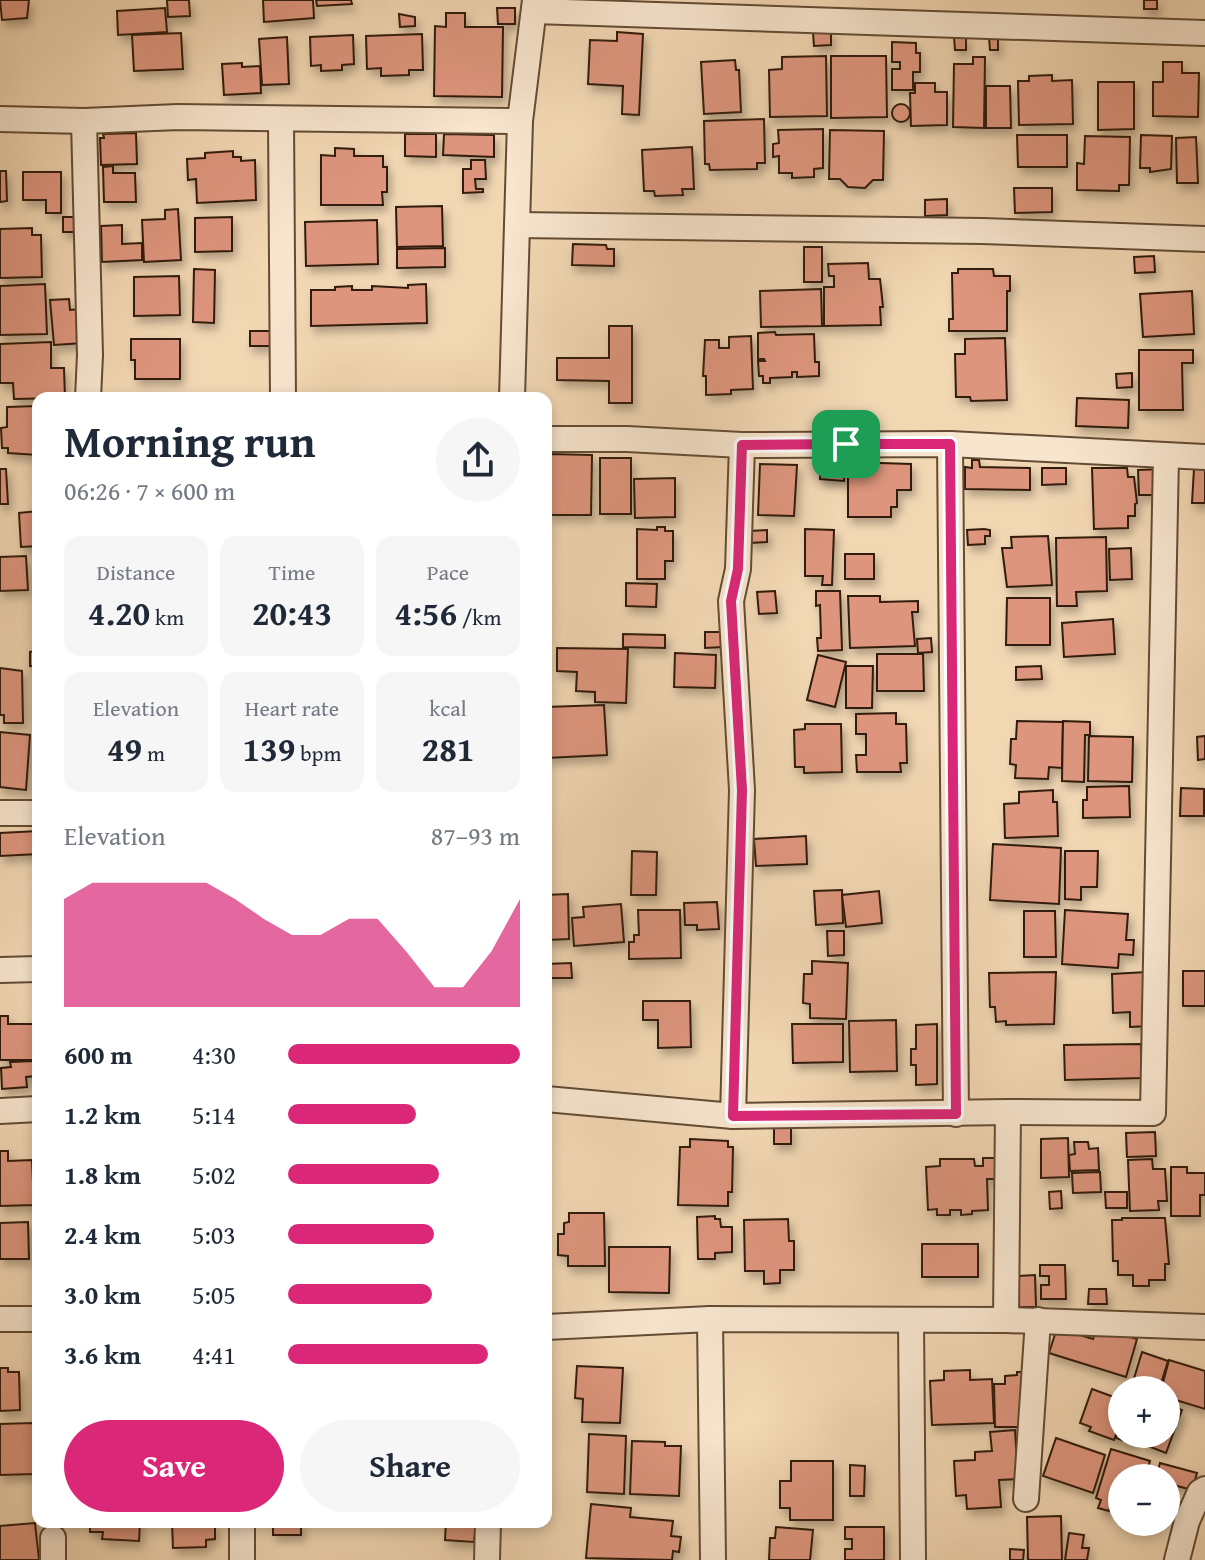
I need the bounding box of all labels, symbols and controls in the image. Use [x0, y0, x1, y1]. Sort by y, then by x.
text: Morning run [64, 409, 315, 473]
pin [812, 410, 880, 478]
button: share [436, 418, 520, 502]
icon: arrive [824, 422, 868, 466]
text: 06:26 · 7 × 600 m [64, 471, 235, 510]
text: Distance [97, 556, 175, 588]
text: Time [269, 556, 315, 588]
text: Pace [427, 556, 469, 588]
text: 4.20 [88, 588, 150, 637]
text: 20:43 [252, 588, 332, 637]
text: 4:56 [395, 588, 457, 637]
text: km [150, 601, 184, 633]
text: /km [457, 601, 501, 633]
text: Elevation [93, 692, 179, 724]
text: Heart rate [245, 692, 339, 724]
text: kcal [429, 692, 467, 724]
text: 49 [107, 724, 142, 773]
text: 139 [243, 724, 295, 773]
text: 281 [422, 724, 474, 773]
text: m [142, 737, 165, 769]
text: bpm [295, 737, 341, 769]
text: Elevation [64, 816, 166, 855]
text: 87–93 m [431, 816, 520, 855]
text: 600 m [64, 1035, 132, 1074]
text: 4:30 [192, 1035, 236, 1074]
text: 1.2 km [64, 1095, 141, 1134]
text: 5:14 [192, 1095, 236, 1134]
text: 1.8 km [64, 1155, 141, 1194]
text: 5:02 [192, 1155, 236, 1194]
text: 2.4 km [64, 1215, 141, 1254]
text: 5:03 [192, 1215, 236, 1254]
text: 3.0 km [64, 1275, 141, 1314]
text: 5:05 [192, 1275, 236, 1314]
text: 3.6 km [64, 1335, 141, 1374]
text: 4:41 [192, 1335, 236, 1374]
map controls [1108, 1376, 1180, 1536]
button: + [1108, 1376, 1180, 1448]
button: Save [64, 1420, 284, 1512]
button: Share [300, 1420, 520, 1512]
button: − [1108, 1464, 1180, 1536]

